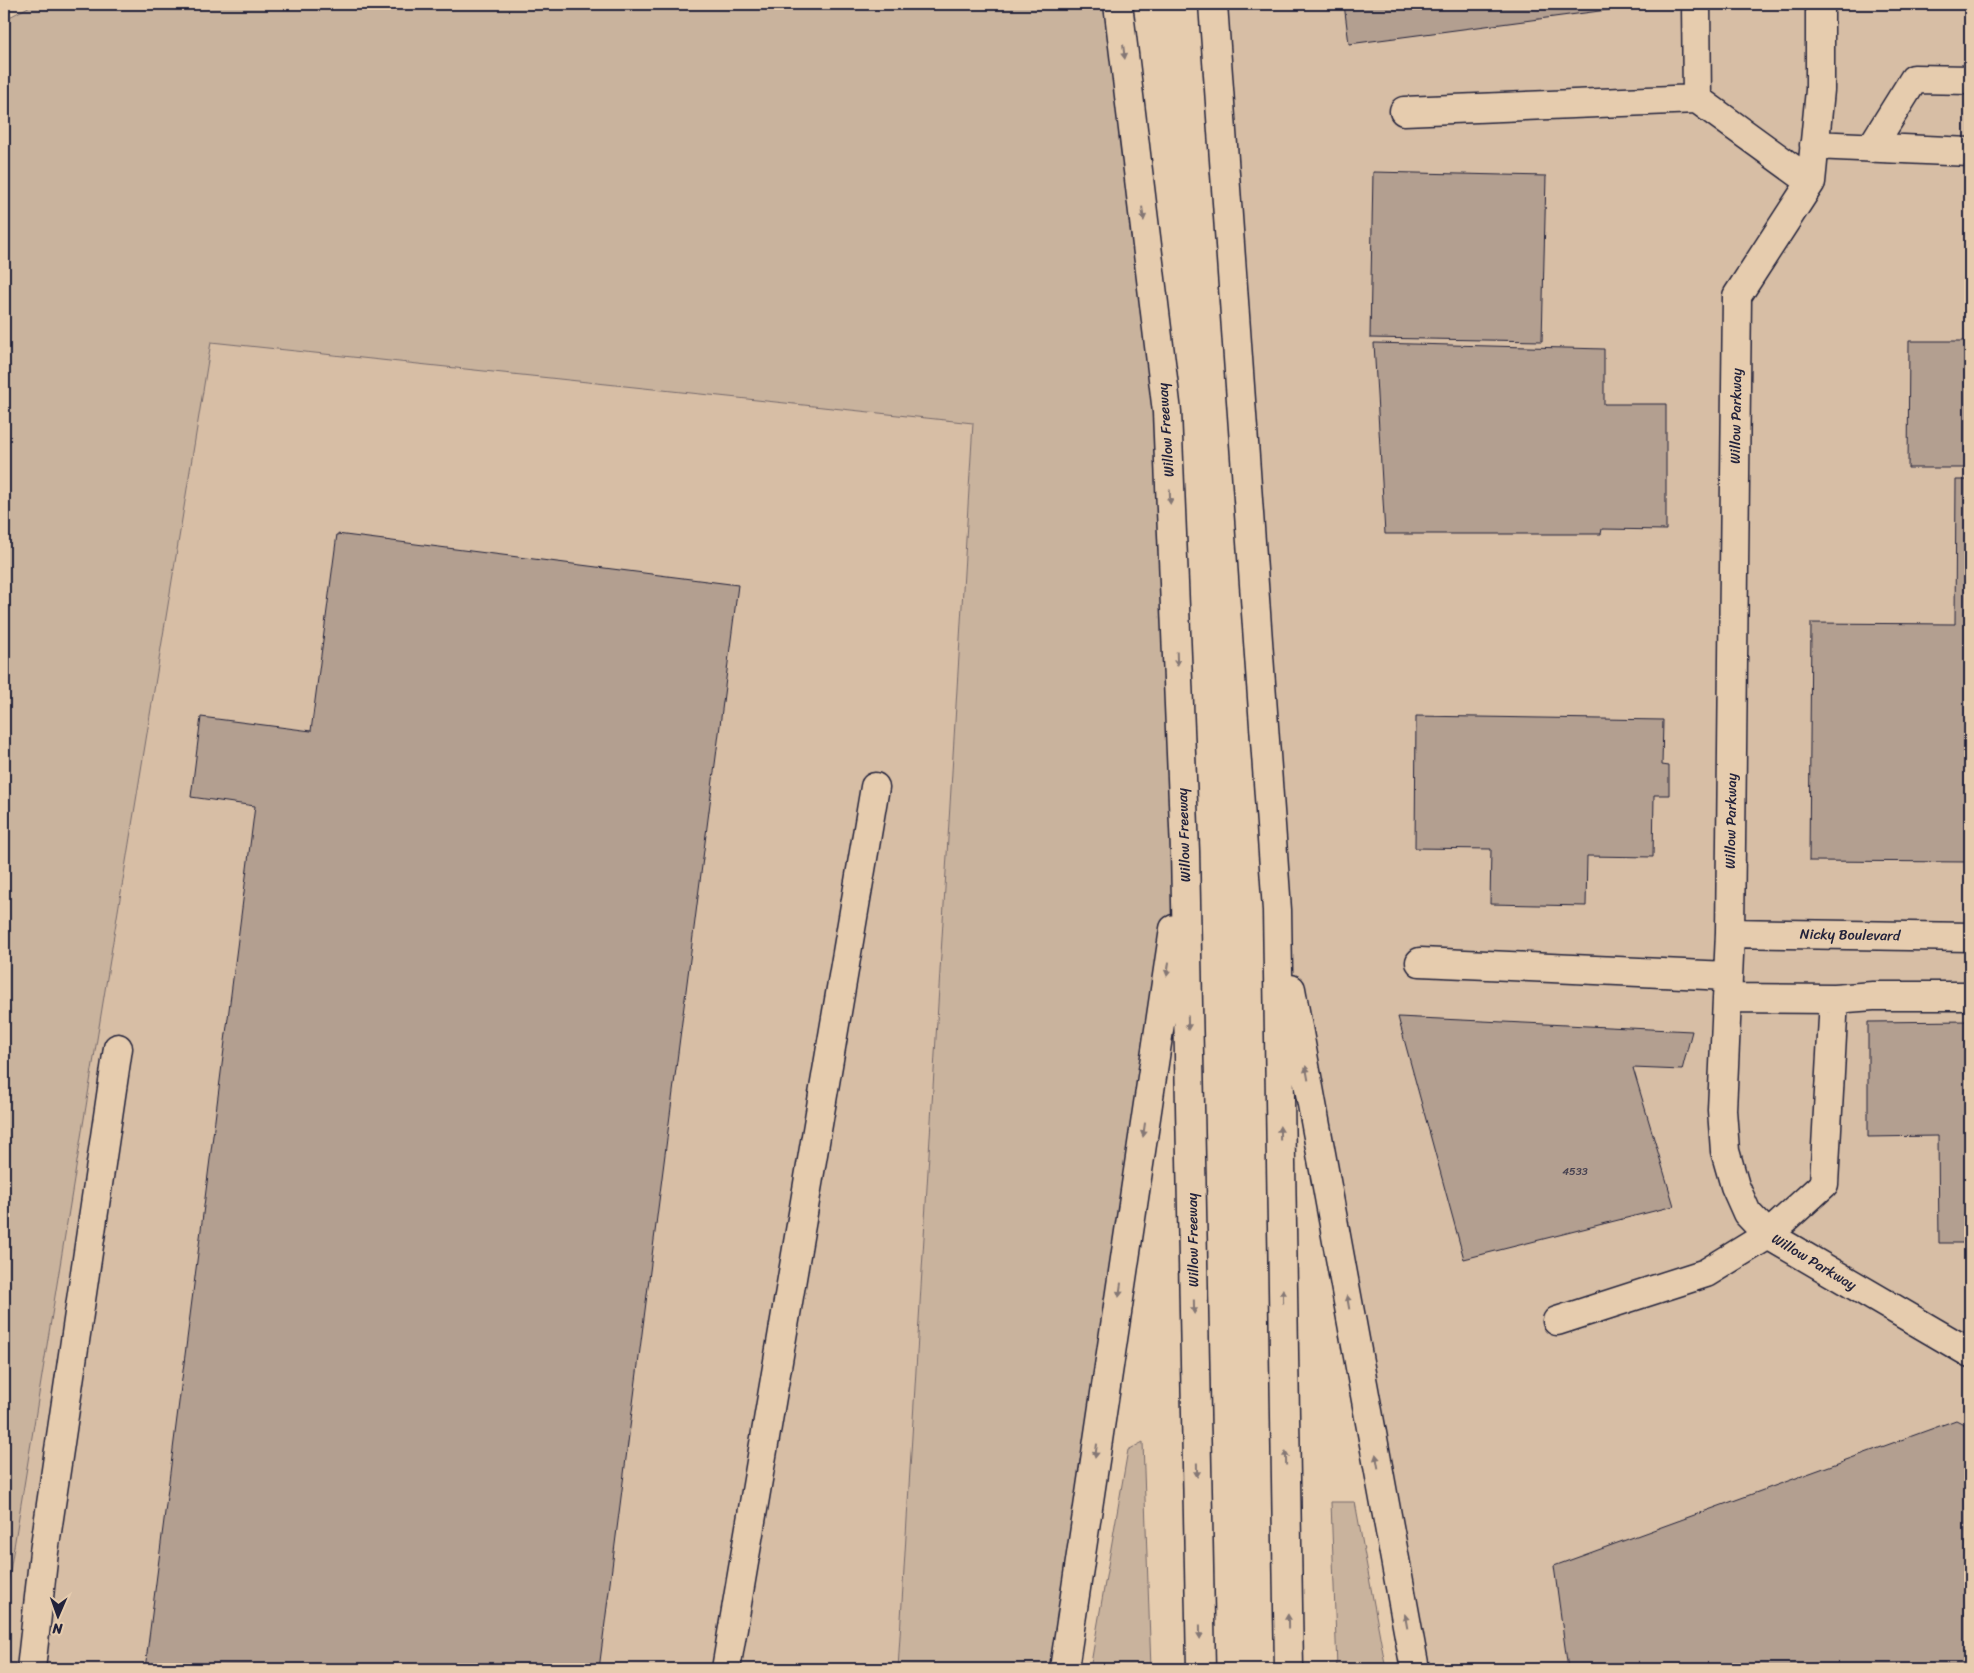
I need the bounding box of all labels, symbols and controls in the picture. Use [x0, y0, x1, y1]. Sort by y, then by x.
one-way arrow [1120, 44, 1128, 60]
one-way arrow [1139, 206, 1147, 222]
street label: Willow Parkway [1723, 367, 1749, 464]
street label: Willow Freeway [1150, 381, 1182, 478]
one-way arrow [1166, 489, 1174, 505]
one-way arrow [1173, 652, 1181, 668]
street label: Willow Parkway [1718, 772, 1744, 869]
street label: Willow Freeway [1170, 787, 1198, 883]
street label: Nicky Boulevard [1800, 922, 1902, 948]
one-way arrow [1163, 961, 1171, 977]
one-way arrow [1185, 1015, 1193, 1031]
one-way arrow [1302, 1064, 1310, 1080]
one-way arrow [1140, 1122, 1148, 1138]
one-way arrow [1276, 1125, 1284, 1141]
house number: 4533 [1562, 1162, 1588, 1181]
street label: Willow Freeway [1180, 1192, 1206, 1287]
street label: Willow Parkway [1767, 1227, 1862, 1298]
one-way arrow [1116, 1283, 1124, 1299]
one-way arrow [1279, 1287, 1287, 1303]
one-way arrow [1344, 1293, 1352, 1309]
one-way arrow [1190, 1300, 1198, 1316]
one-way arrow [1092, 1443, 1100, 1459]
one-way arrow [1282, 1450, 1290, 1466]
one-way arrow [1373, 1453, 1381, 1469]
one-way arrow [1193, 1462, 1201, 1478]
north arrow [32, 1590, 82, 1640]
one-way arrow [1284, 1612, 1292, 1628]
one-way arrow [1402, 1613, 1410, 1629]
text: N [52, 1616, 64, 1641]
one-way arrow [1196, 1625, 1204, 1641]

